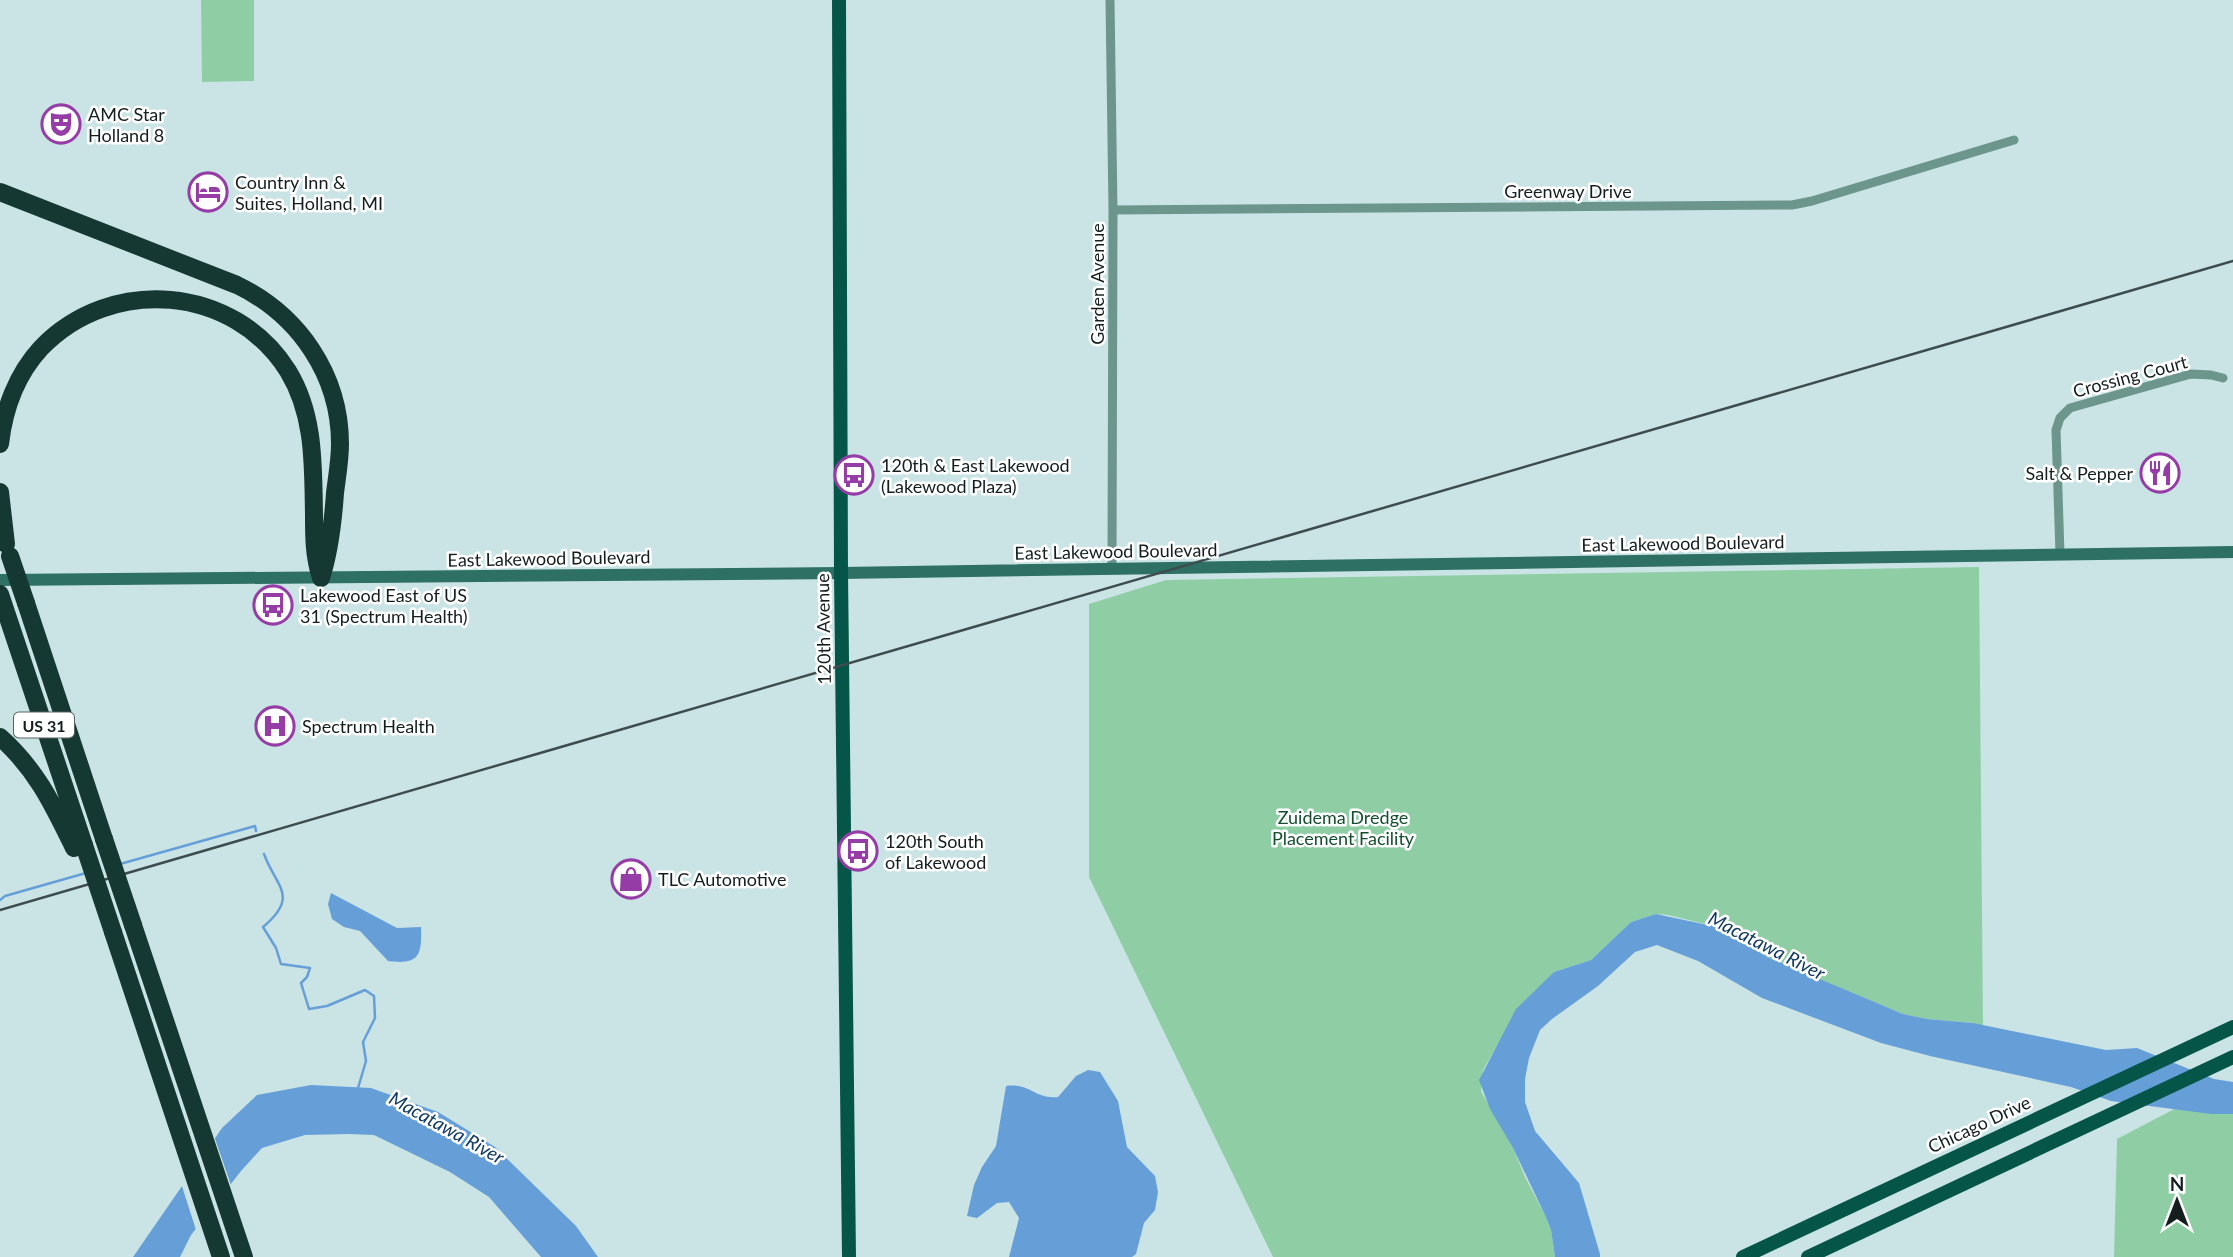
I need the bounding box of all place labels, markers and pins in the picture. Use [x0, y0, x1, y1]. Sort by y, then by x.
theatre icon: AMC Star Holland 8 [40, 103, 82, 145]
place label: AMC Star Holland 8 [88, 103, 165, 146]
hotel icon: Country Inn & Suites, Holland, MI [187, 171, 229, 213]
place label: Country Inn & Suites, Holland, MI [235, 171, 383, 214]
restaurant icon: Salt & Pepper [2139, 452, 2181, 494]
bus stop icon: 120th & East Lakewood (Lakewood Plaza) [833, 454, 875, 496]
place label: 120th & East Lakewood (Lakewood Plaza) [881, 454, 1070, 497]
place label: Salt & Pepper [2026, 462, 2133, 484]
bus stop icon: Lakewood East of US 31 (Spectrum Health) [252, 584, 294, 626]
place label: Lakewood East of US 31 (Spectrum Health) [300, 584, 468, 627]
hospital icon: Spectrum Health [254, 705, 296, 747]
place label: Spectrum Health [302, 715, 435, 737]
bus stop icon: 120th South of Lakewood [837, 830, 879, 872]
place label: 120th South of Lakewood [885, 830, 986, 873]
shop icon: TLC Automotive [610, 858, 652, 900]
place label: TLC Automotive [658, 868, 786, 890]

